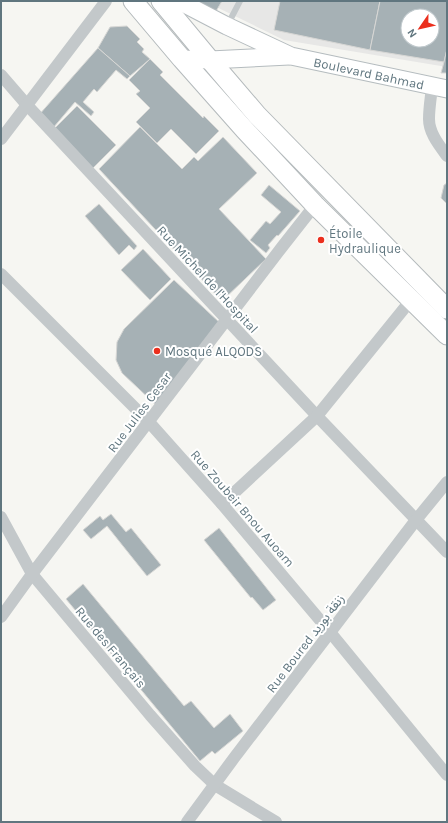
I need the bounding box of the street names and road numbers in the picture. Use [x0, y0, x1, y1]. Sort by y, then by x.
street label: Boulevard Bahmad [312, 54, 426, 93]
street label: Rue Michel de l'Hospital [154, 223, 261, 336]
street label: Rue Julies Cesar [104, 369, 175, 455]
street label: Rue Zoubeir Bnou Auoam [188, 447, 298, 570]
street label: Rue Boured زنقة بوريد [263, 591, 347, 696]
street label: Rue des Français [72, 604, 149, 691]

